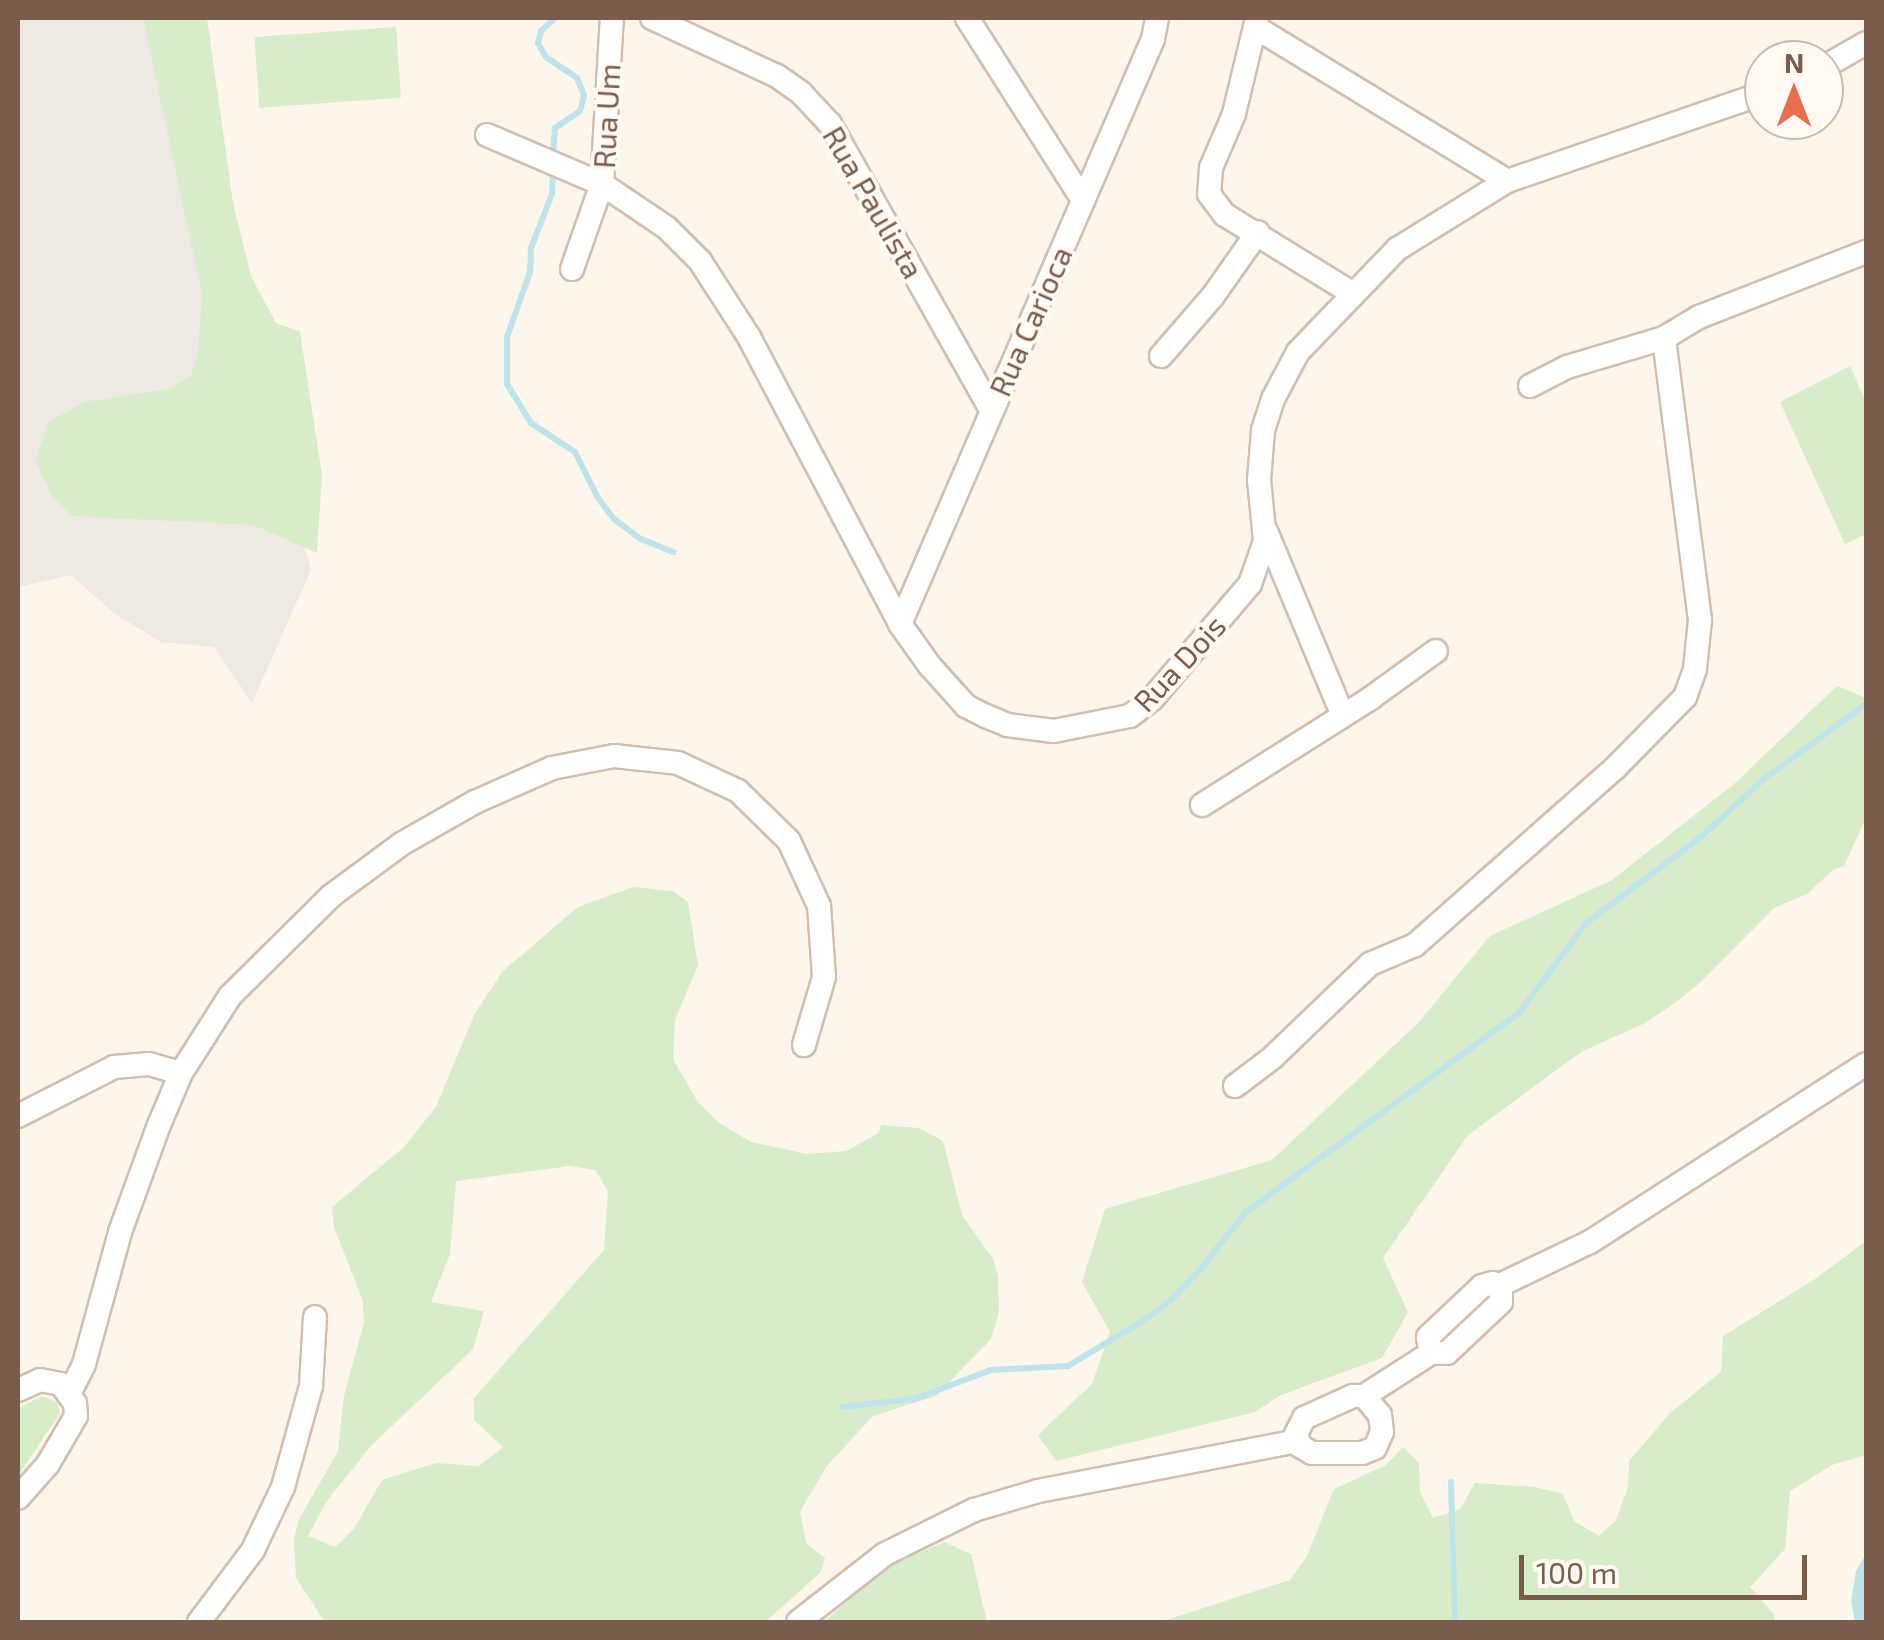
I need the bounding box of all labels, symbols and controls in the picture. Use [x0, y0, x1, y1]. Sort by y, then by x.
north arrow [1744, 40, 1844, 140]
text: N [1784, 45, 1804, 79]
street label: Rua Um [585, 63, 627, 169]
street label: Rua Paulista [816, 120, 932, 284]
street label: Rua Carioca [981, 241, 1079, 401]
street label: Rua Dois [1125, 607, 1233, 719]
scale bar [1524, 1535, 1812, 1597]
text: 100 m [1536, 1554, 1617, 1590]

